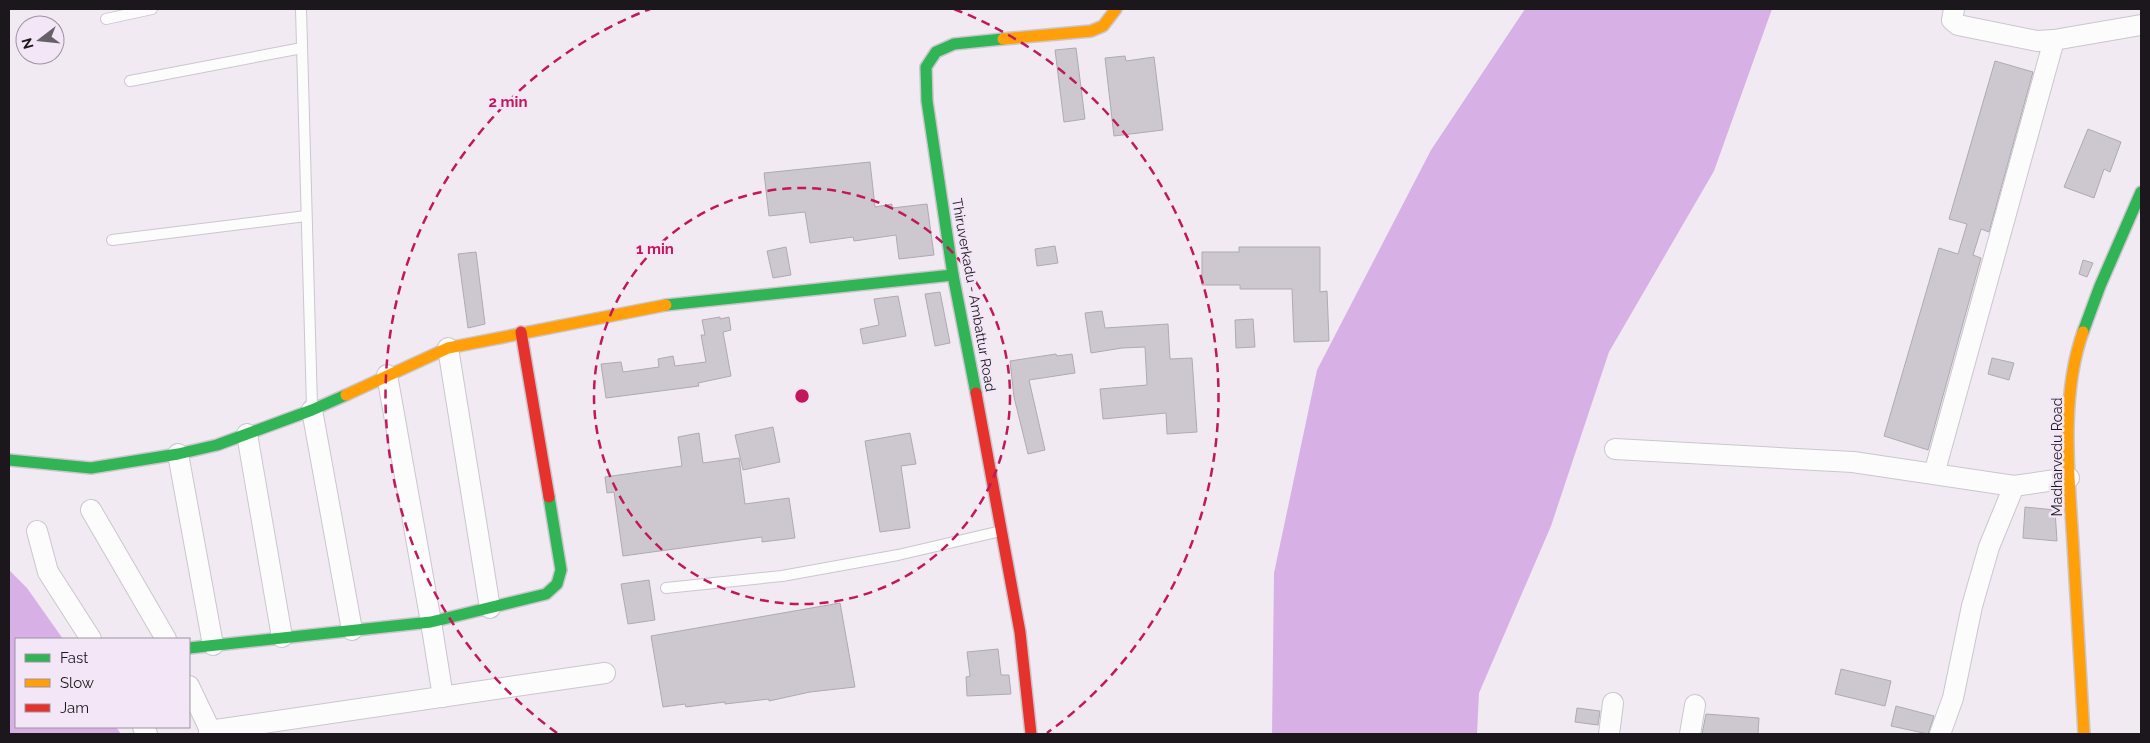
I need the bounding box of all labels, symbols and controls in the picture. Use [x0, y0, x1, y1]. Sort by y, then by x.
north arrow [15, 15, 65, 65]
text: N [18, 36, 37, 51]
text: 2 min [489, 93, 527, 111]
street label: Thiruverkadu - Ambattur Road [949, 197, 999, 393]
text: 1 min [636, 240, 674, 258]
centre of rings [793, 387, 811, 405]
street label: Madharvedu Road [2049, 398, 2065, 516]
legend [15, 638, 190, 728]
text: Fast [60, 649, 88, 667]
text: Slow [60, 674, 94, 692]
text: Jam [60, 699, 89, 717]

